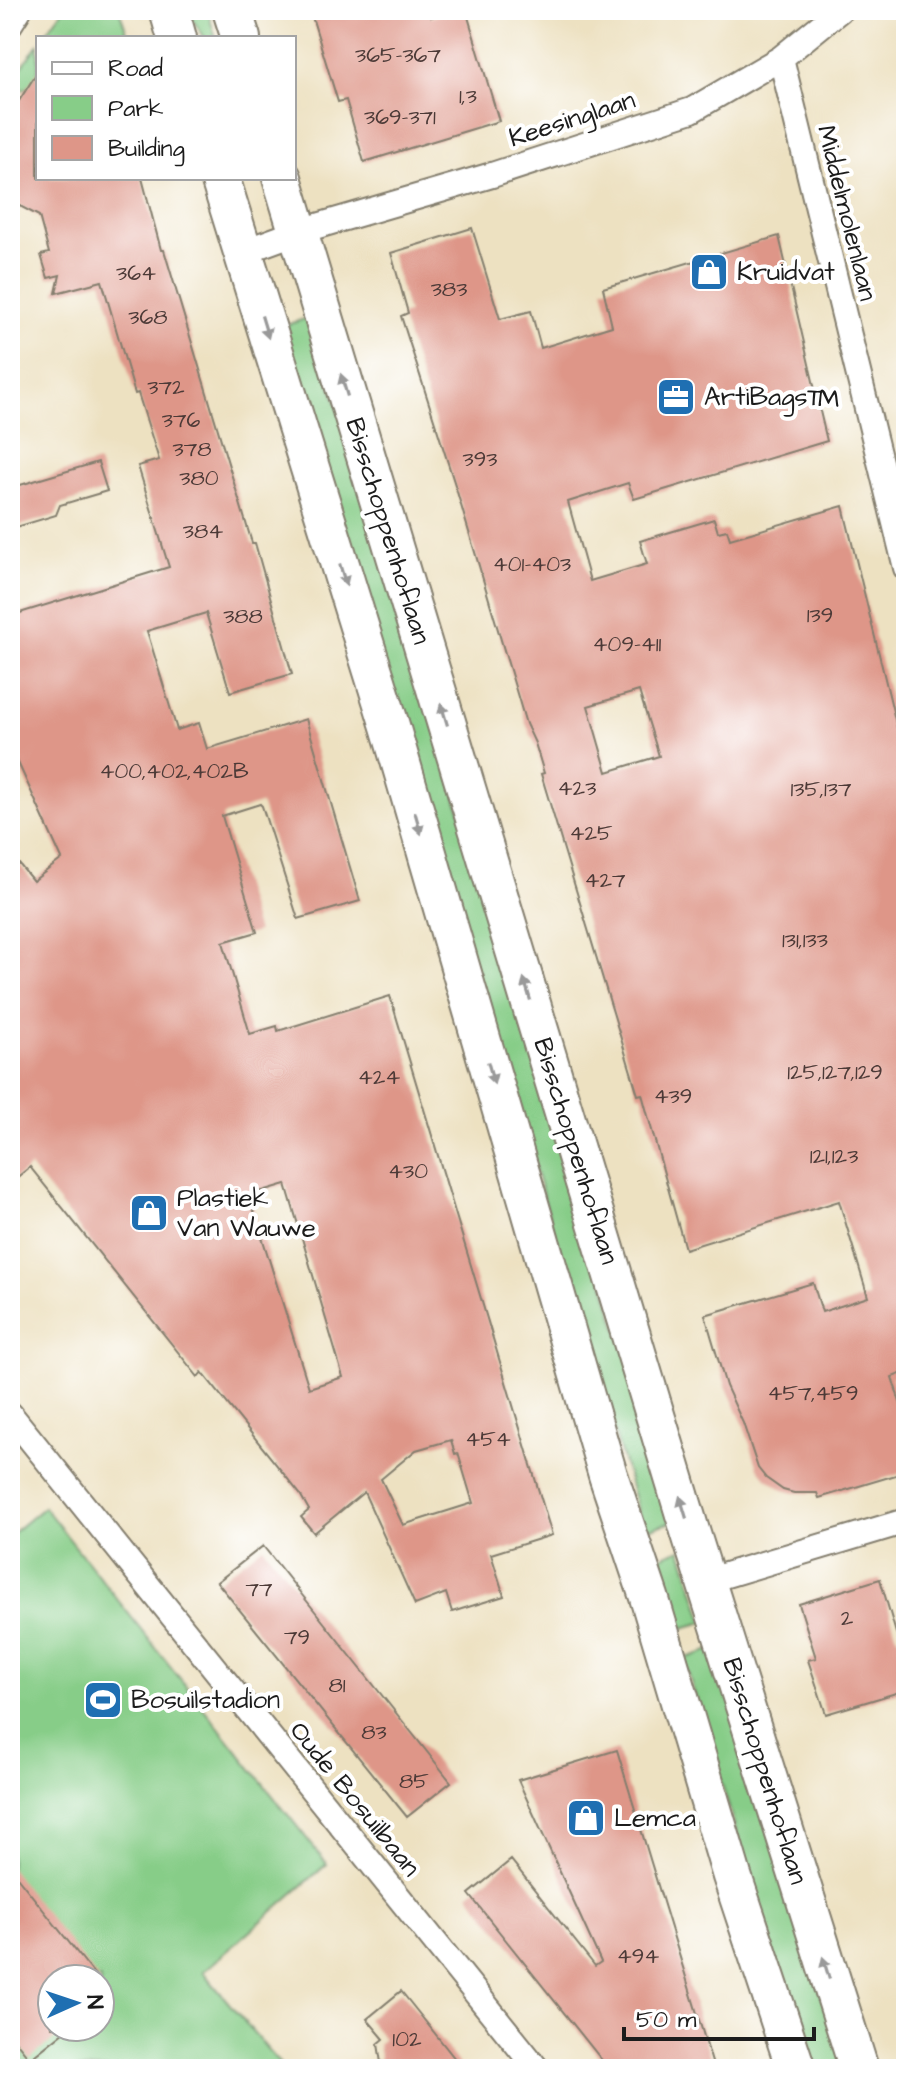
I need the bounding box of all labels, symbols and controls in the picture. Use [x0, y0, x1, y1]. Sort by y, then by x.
legend [36, 36, 296, 180]
house number: 365-367 [355, 40, 441, 71]
text: Road [108, 52, 163, 86]
house number: 1,3 [459, 81, 477, 112]
street label: Keesinglaan [504, 82, 640, 158]
text: Park [108, 92, 164, 126]
house number: 369-371 [364, 102, 436, 133]
street label: Middelmolenlaan [808, 121, 886, 305]
text: Building [108, 132, 185, 167]
shop icon: Kruidvat [688, 251, 730, 293]
place label: Kruidvat [737, 254, 835, 290]
house number: 364 [116, 258, 156, 289]
house number: 383 [431, 274, 467, 305]
house number: 368 [128, 302, 168, 333]
one-way arrow [259, 315, 272, 339]
house number: 372 [147, 372, 185, 403]
one-way arrow [337, 372, 350, 396]
office icon: ArtiBags™ [655, 376, 697, 418]
place label: ArtiBags™ [704, 379, 839, 417]
house number: 376 [162, 405, 200, 436]
street label: Bisschoppenhoflaan [336, 413, 440, 649]
house number: 378 [173, 434, 212, 465]
house number: 393 [463, 444, 497, 475]
house number: 380 [179, 463, 219, 494]
house number: 384 [183, 516, 223, 547]
house number: 401-403 [493, 549, 571, 580]
one-way arrow [337, 563, 350, 587]
house number: 139 [807, 600, 833, 631]
house number: 388 [223, 601, 263, 632]
house number: 409-411 [593, 629, 662, 660]
one-way arrow [437, 701, 450, 725]
house number: 400,402,402B [99, 756, 249, 787]
house number: 423 [558, 773, 596, 804]
house number: 135,137 [790, 774, 852, 805]
one-way arrow [412, 812, 425, 836]
house number: 425 [569, 818, 613, 849]
house number: 427 [584, 865, 626, 896]
house number: 131,133 [782, 925, 828, 956]
one-way arrow [520, 977, 533, 1001]
street label: Bisschoppenhoflaan [524, 1033, 628, 1269]
house number: 125,127,129 [787, 1057, 883, 1088]
house number: 424 [358, 1062, 400, 1093]
one-way arrow [485, 1062, 498, 1086]
house number: 439 [654, 1081, 692, 1112]
house number: 121,123 [810, 1141, 858, 1172]
house number: 430 [388, 1156, 428, 1187]
place label: Plastiek Van Wauwe [177, 1180, 316, 1246]
shop icon: Plastiek Van Wauwe [128, 1192, 170, 1234]
house number: 457,459 [767, 1378, 859, 1409]
house number: 454 [465, 1424, 511, 1455]
one-way arrow [676, 1494, 689, 1518]
house number: 77 [245, 1574, 273, 1605]
house number: 2 [841, 1603, 854, 1634]
house number: 79 [284, 1622, 310, 1653]
street label: Bisschoppenhoflaan [713, 1653, 817, 1889]
house number: 81 [328, 1670, 346, 1701]
sports icon: Bosuilstadion [82, 1679, 124, 1721]
place label: Bosuilstadion [131, 1682, 280, 1718]
street label: Oude Bosuilbaan [281, 1714, 429, 1884]
house number: 83 [361, 1717, 387, 1748]
house number: 85 [399, 1766, 429, 1797]
shop icon: Lemca [565, 1797, 607, 1839]
place label: Lemca [614, 1800, 696, 1836]
house number: 494 [617, 1941, 659, 1972]
one-way arrow [819, 1956, 832, 1980]
north arrow [36, 1963, 116, 2043]
scale bar [624, 1991, 814, 2041]
text: N [79, 1994, 110, 2010]
text: 50 m [636, 2003, 697, 2037]
house number: 102 [392, 2024, 422, 2055]

